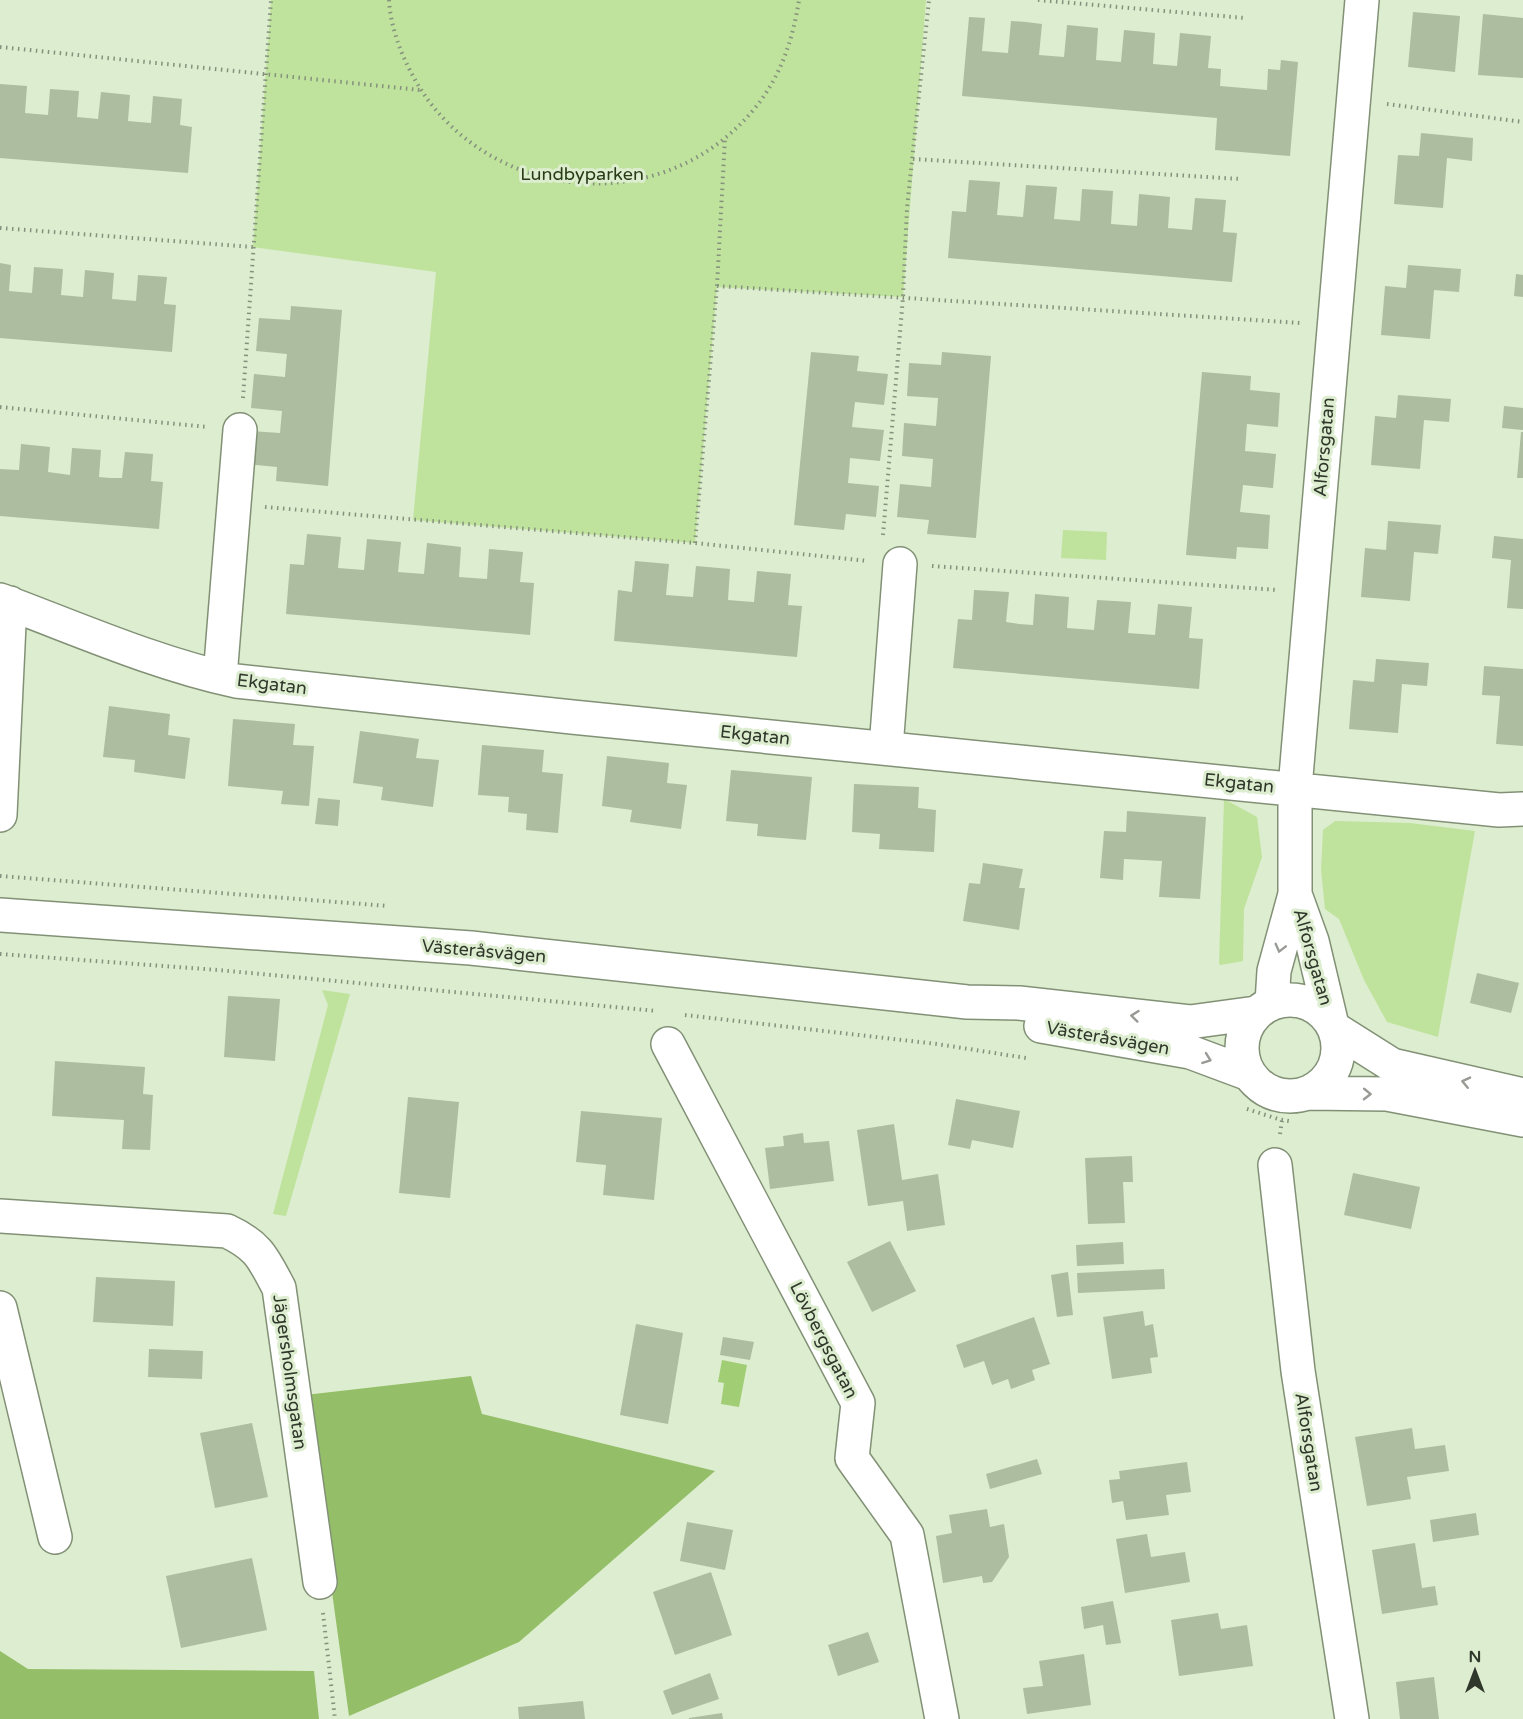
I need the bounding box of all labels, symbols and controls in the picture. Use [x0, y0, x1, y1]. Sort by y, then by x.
park label: Lundbyparken [520, 163, 644, 185]
street label: Alforsgatan [1309, 396, 1339, 498]
street label: Ekgatan [236, 669, 308, 699]
street label: Ekgatan [719, 720, 791, 750]
street label: Ekgatan [1203, 768, 1275, 798]
street label: Alforsgatan [1289, 906, 1337, 1008]
street label: Västeråsvägen [421, 935, 547, 967]
one-way arrow [1274, 943, 1287, 953]
one-way arrow [1131, 1010, 1140, 1023]
street label: Västeråsvägen [1045, 1016, 1171, 1060]
one-way arrow [1201, 1051, 1212, 1064]
one-way arrow [1461, 1076, 1471, 1089]
one-way arrow [1362, 1088, 1371, 1100]
street label: Lövbergsgatan [785, 1278, 863, 1402]
street label: Jägersholmsgatan [268, 1293, 312, 1451]
street label: Alforsgatan [1290, 1391, 1328, 1493]
north arrow [1445, 1641, 1505, 1701]
text: N [1469, 1647, 1481, 1667]

